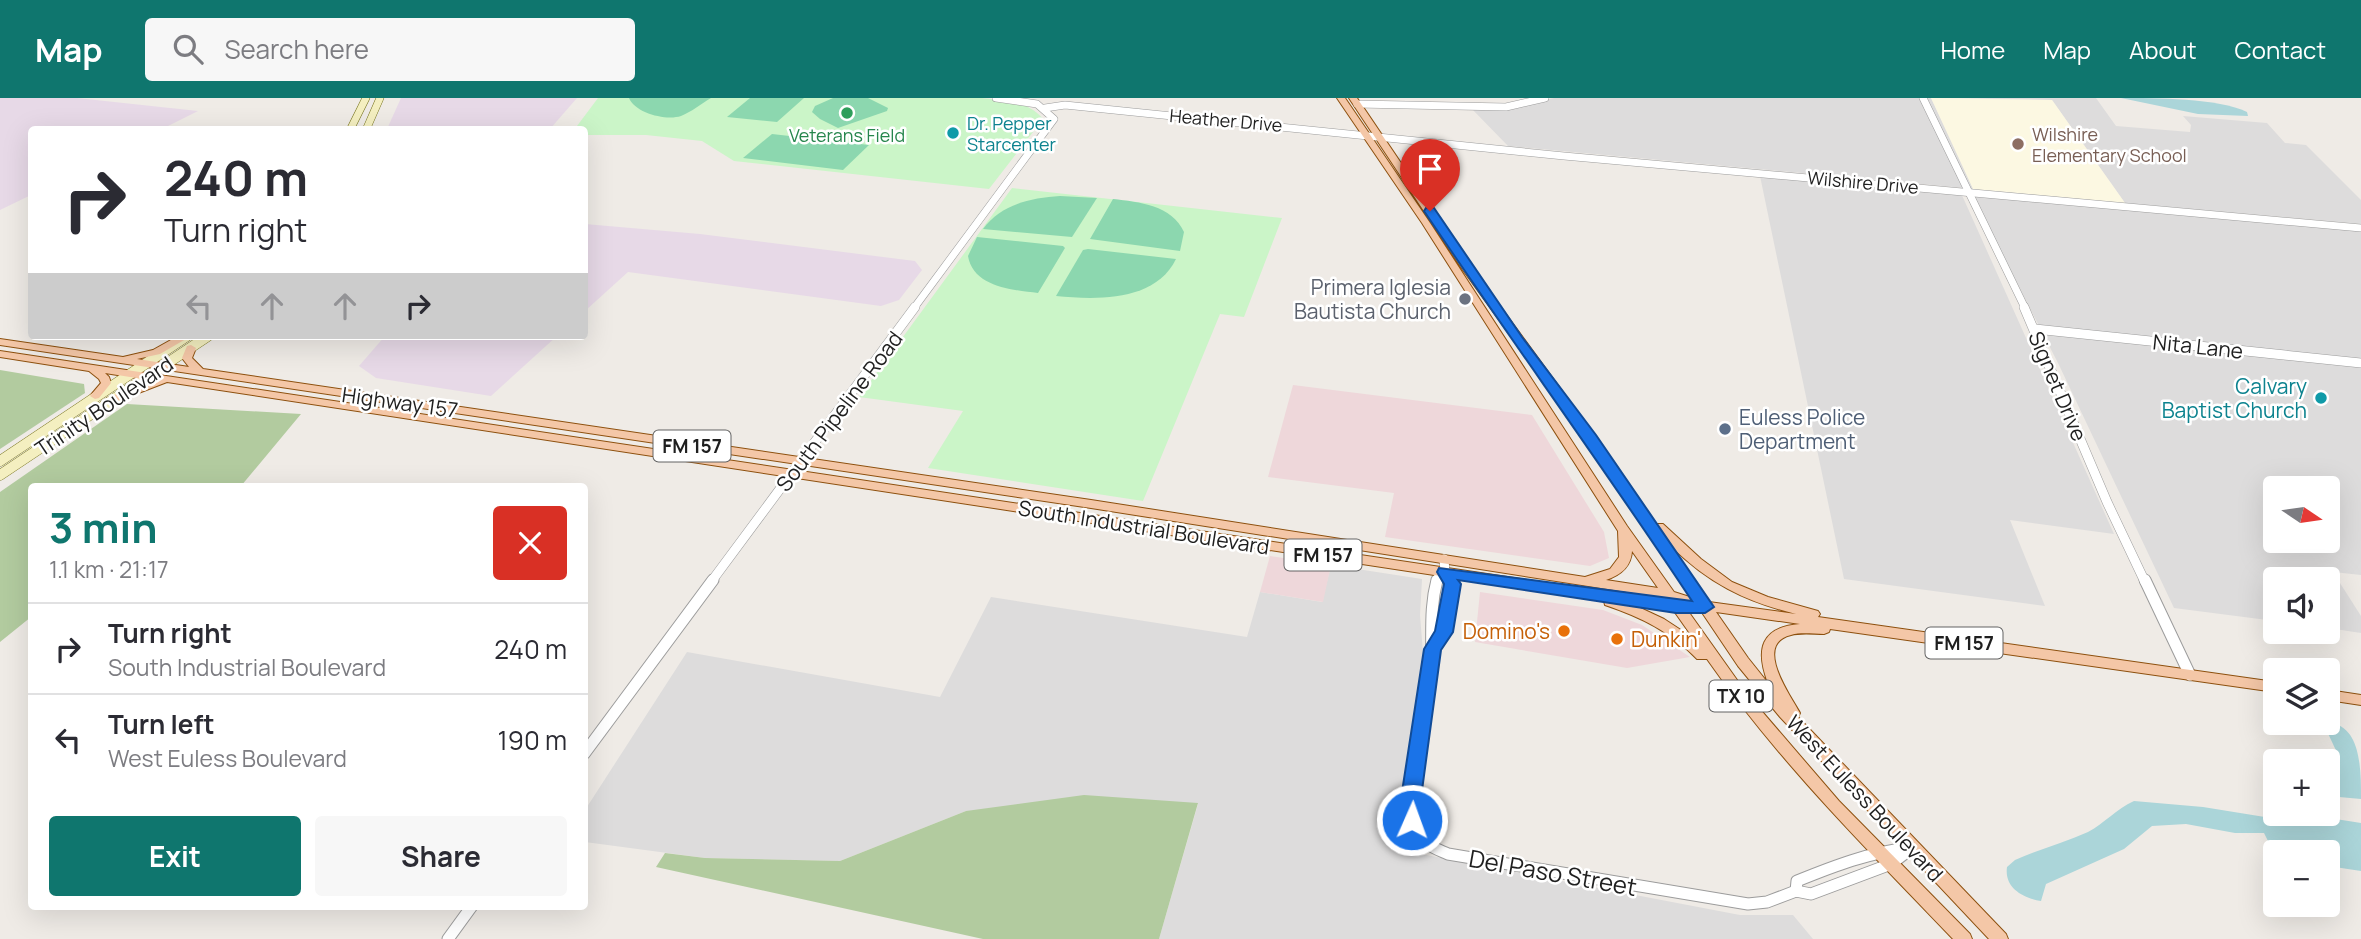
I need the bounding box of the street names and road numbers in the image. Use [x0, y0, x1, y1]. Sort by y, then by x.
street label: Heather Drive [1169, 103, 1283, 137]
street label: Wilshire Drive [1806, 165, 1920, 199]
street label: South Pipeline Road [770, 325, 908, 497]
street label: Signet Drive [2022, 327, 2094, 445]
street label: Nita Lane [2151, 327, 2245, 365]
street label: Trinity Boulevard [30, 349, 178, 463]
street label: Highway 157 [340, 380, 460, 424]
road number: FM 157 [654, 430, 730, 462]
street label: South Industrial Boulevard [1016, 493, 1272, 561]
road number: FM 157 [1284, 540, 1362, 570]
road number: FM 157 [1926, 628, 2002, 658]
road number: TX 10 [1710, 680, 1772, 712]
street label: West Euless Boulevard [1780, 709, 1950, 887]
street label: Del Paso Street [1466, 841, 1640, 903]

